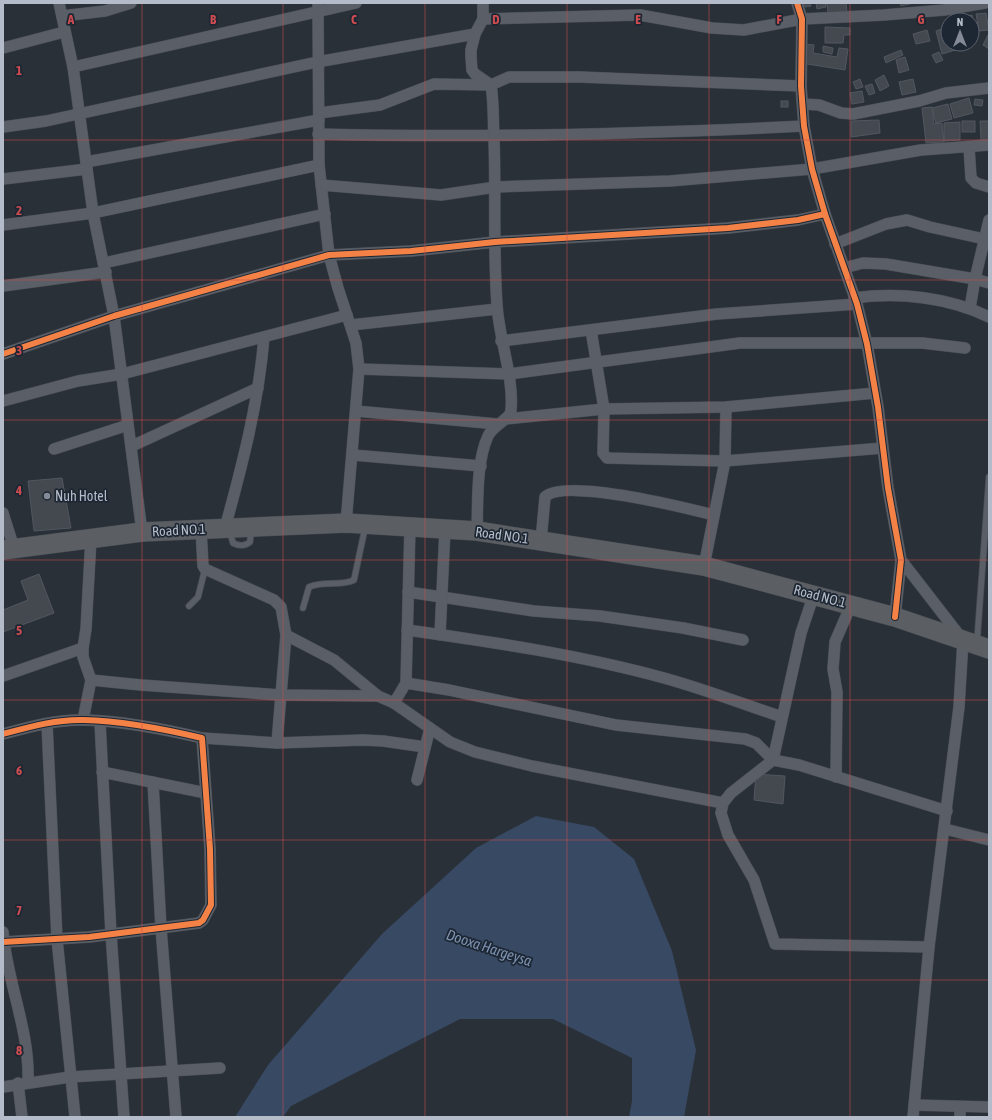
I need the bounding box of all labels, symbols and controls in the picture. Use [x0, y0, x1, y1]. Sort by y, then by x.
text: A [67, 12, 75, 27]
text: B [210, 12, 217, 27]
text: C [351, 12, 357, 27]
text: D [492, 12, 500, 27]
text: E [635, 12, 641, 27]
text: F [776, 12, 782, 27]
text: G [918, 12, 925, 27]
north arrow [940, 12, 980, 52]
text: N [957, 16, 963, 28]
text: 1 [16, 63, 22, 78]
text: 2 [16, 203, 22, 218]
text: 3 [16, 343, 22, 358]
text: 4 [15, 483, 22, 498]
place label: Nuh Hotel [55, 488, 108, 504]
marker: Nuh Hotel [42, 491, 52, 501]
street label: Road NO.1 [152, 521, 206, 539]
street label: Road NO.1 [474, 523, 530, 547]
street label: Road NO.1 [792, 581, 848, 611]
text: 5 [16, 623, 22, 638]
text: 6 [16, 763, 22, 778]
text: 7 [16, 903, 22, 918]
water label: Dooxa Hargeysa [444, 926, 534, 969]
text: 8 [16, 1043, 22, 1058]

